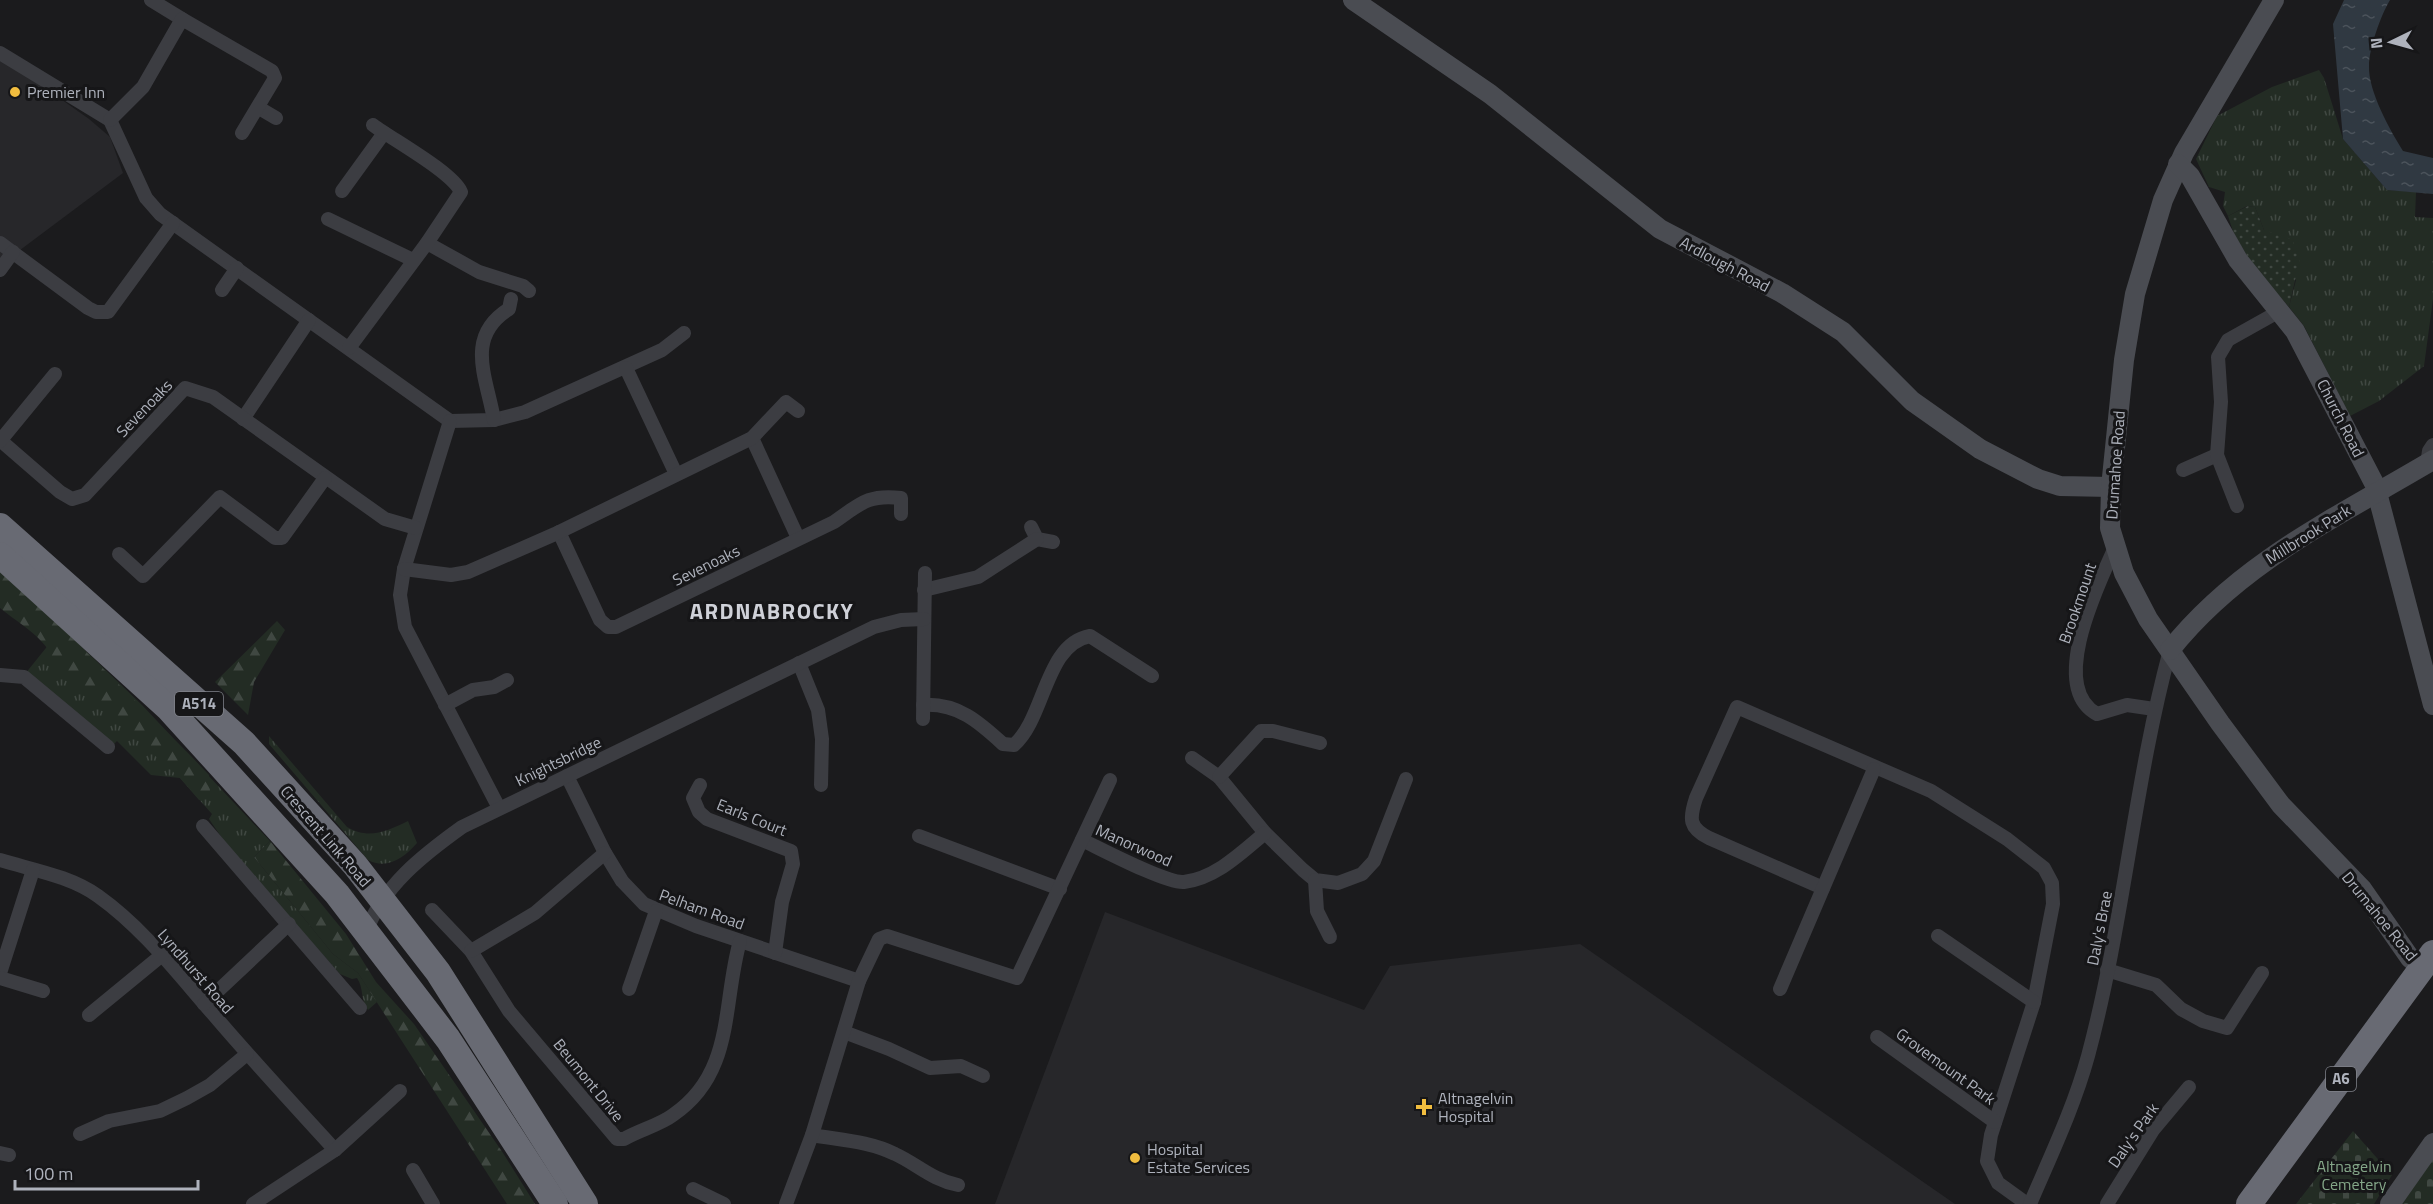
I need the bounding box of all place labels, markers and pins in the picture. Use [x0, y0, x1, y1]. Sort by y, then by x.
place label: Premier Inn [27, 80, 105, 104]
marker: Premier Inn [8, 85, 22, 99]
place label: Altnagelvin Hospital [1438, 1086, 1513, 1128]
marker: Altnagelvin Hospital [1415, 1098, 1433, 1116]
place label: Hospital Estate Services [1147, 1137, 1250, 1179]
marker: Hospital Estate Services [1128, 1151, 1142, 1165]

